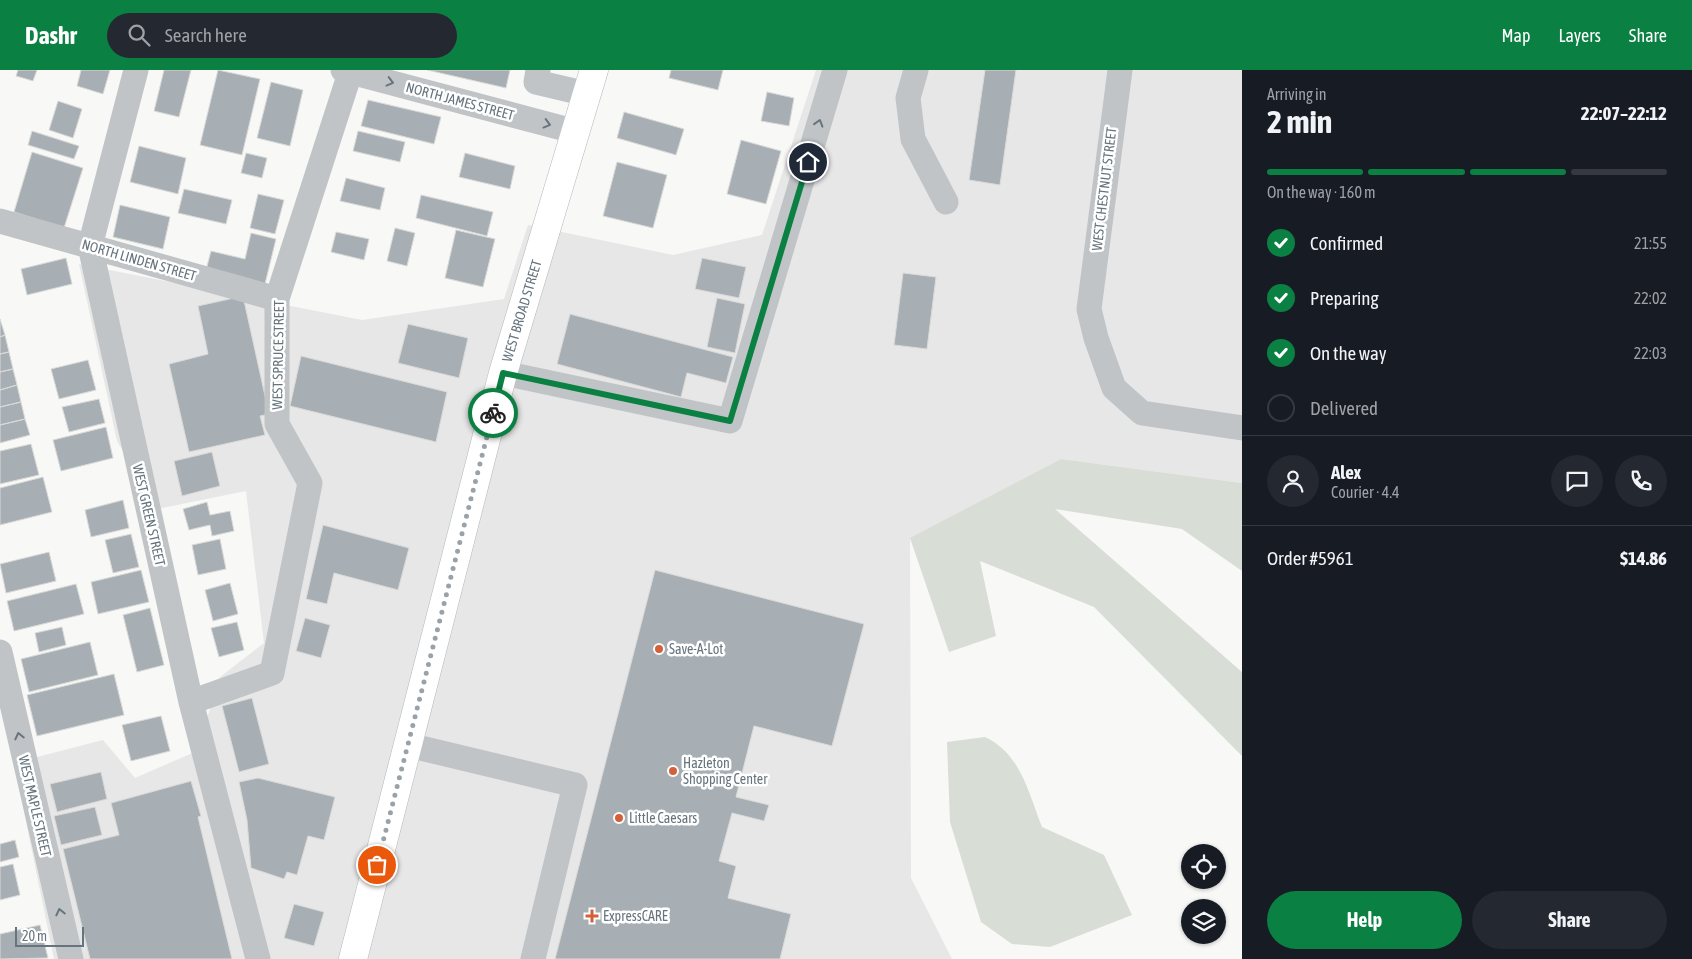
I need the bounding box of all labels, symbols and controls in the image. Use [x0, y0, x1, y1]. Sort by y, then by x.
search box [107, 13, 457, 58]
icon: search [125, 21, 153, 49]
text: Dashr [25, 22, 77, 49]
text: Search here [165, 24, 247, 46]
text: Map [1501, 25, 1530, 46]
text: Layers [1558, 25, 1601, 46]
text: Share [1629, 25, 1667, 46]
one-way arrow [385, 77, 393, 87]
street label: NORTH JAMES STREET [404, 79, 516, 123]
text: Arriving in [1267, 85, 1327, 103]
text: 22:07–22:12 [1581, 102, 1667, 124]
text: 2 min [1267, 103, 1332, 140]
one-way arrow [542, 119, 550, 129]
one-way arrow [814, 119, 824, 128]
street label: WEST CHESTNUT STREET [1088, 126, 1120, 252]
pin [787, 141, 829, 183]
icon: home [794, 148, 822, 176]
text: On the way · 160 m [1267, 183, 1376, 201]
icon: check [1267, 229, 1295, 257]
text: Confirmed [1310, 232, 1383, 254]
text: 21:55 [1634, 234, 1667, 252]
street label: NORTH LINDEN STREET [80, 236, 198, 284]
street label: WEST BROAD STREET [499, 258, 545, 364]
icon: check [1267, 284, 1295, 312]
text: Preparing [1310, 287, 1379, 309]
text: 22:02 [1634, 289, 1667, 307]
street label: WEST SPRUCE STREET [269, 300, 287, 410]
icon: check [1267, 339, 1295, 367]
text: On the way [1310, 342, 1387, 364]
text: 22:03 [1634, 344, 1667, 362]
courier [468, 388, 518, 438]
text: Delivered [1310, 397, 1378, 419]
icon: bike [479, 399, 507, 427]
button: person [1267, 455, 1319, 507]
button: chat [1551, 455, 1603, 507]
button: phone [1615, 455, 1667, 507]
text: Alex [1331, 461, 1361, 483]
street label: WEST GREEN STREET [130, 463, 168, 567]
text: Courier · 4.4 [1331, 483, 1400, 501]
text: Order #5961 [1267, 547, 1354, 569]
text: $14.86 [1620, 547, 1667, 569]
place label: Save-A-Lot [669, 641, 723, 657]
marker: Save-A-Lot [653, 643, 665, 655]
one-way arrow [14, 732, 25, 741]
street label: WEST MAPLE STREET [16, 754, 54, 858]
place label: Hazleton Shopping Center [683, 755, 768, 787]
marker: Hazleton Shopping Center [667, 765, 679, 777]
place label: Little Caesars [629, 810, 697, 826]
marker: Little Caesars [613, 812, 625, 824]
pin [356, 844, 398, 886]
map controls [1181, 844, 1226, 944]
button: locate [1181, 844, 1226, 889]
icon: bag [363, 851, 391, 879]
button: Help [1267, 891, 1462, 949]
button: Share [1472, 891, 1667, 949]
button: layers [1181, 899, 1226, 944]
one-way arrow [55, 907, 66, 916]
place label: ExpressCARE [603, 908, 668, 924]
marker: ExpressCARE [585, 909, 599, 923]
scale bar [15, 924, 84, 947]
text: 20 m [22, 928, 47, 944]

